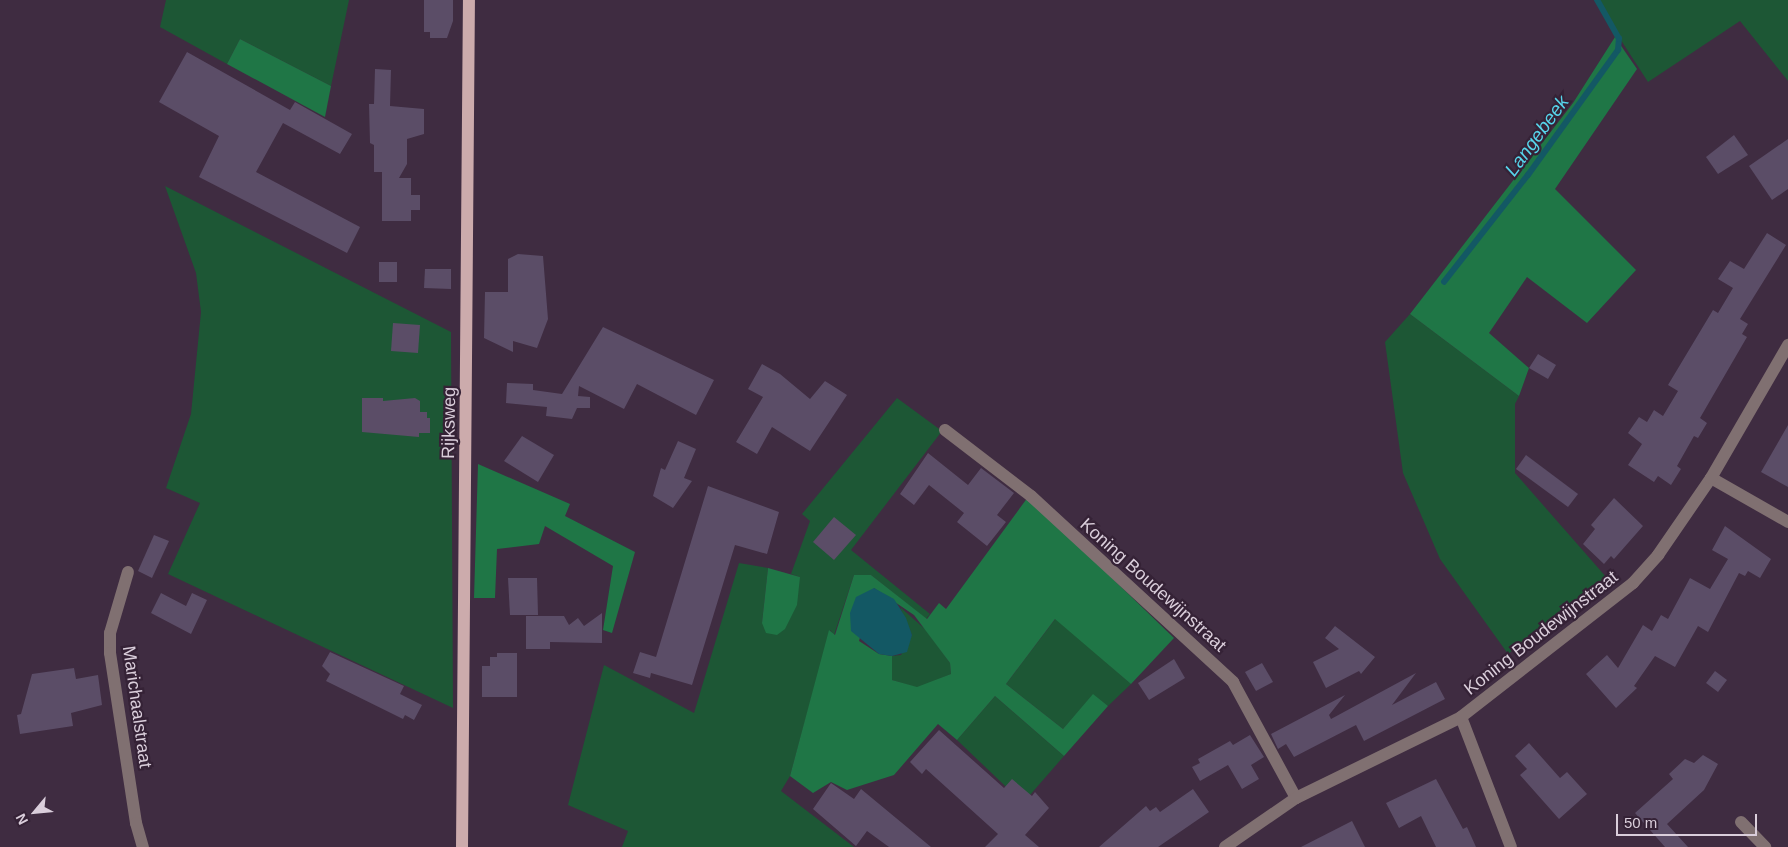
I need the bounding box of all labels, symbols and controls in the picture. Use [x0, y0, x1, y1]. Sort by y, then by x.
water label: Langebeek [1500, 91, 1574, 181]
street label: Rijksweg [438, 387, 460, 459]
street label: Koning Boudewijnstraat [1076, 514, 1230, 656]
street label: Koning Boudewijnstraat [1460, 566, 1622, 700]
street label: Marichaalstraat [118, 645, 156, 769]
north arrow [10, 787, 60, 837]
scale bar [1618, 804, 1759, 836]
text: N [12, 811, 31, 827]
text: 50 m [1624, 814, 1657, 831]

